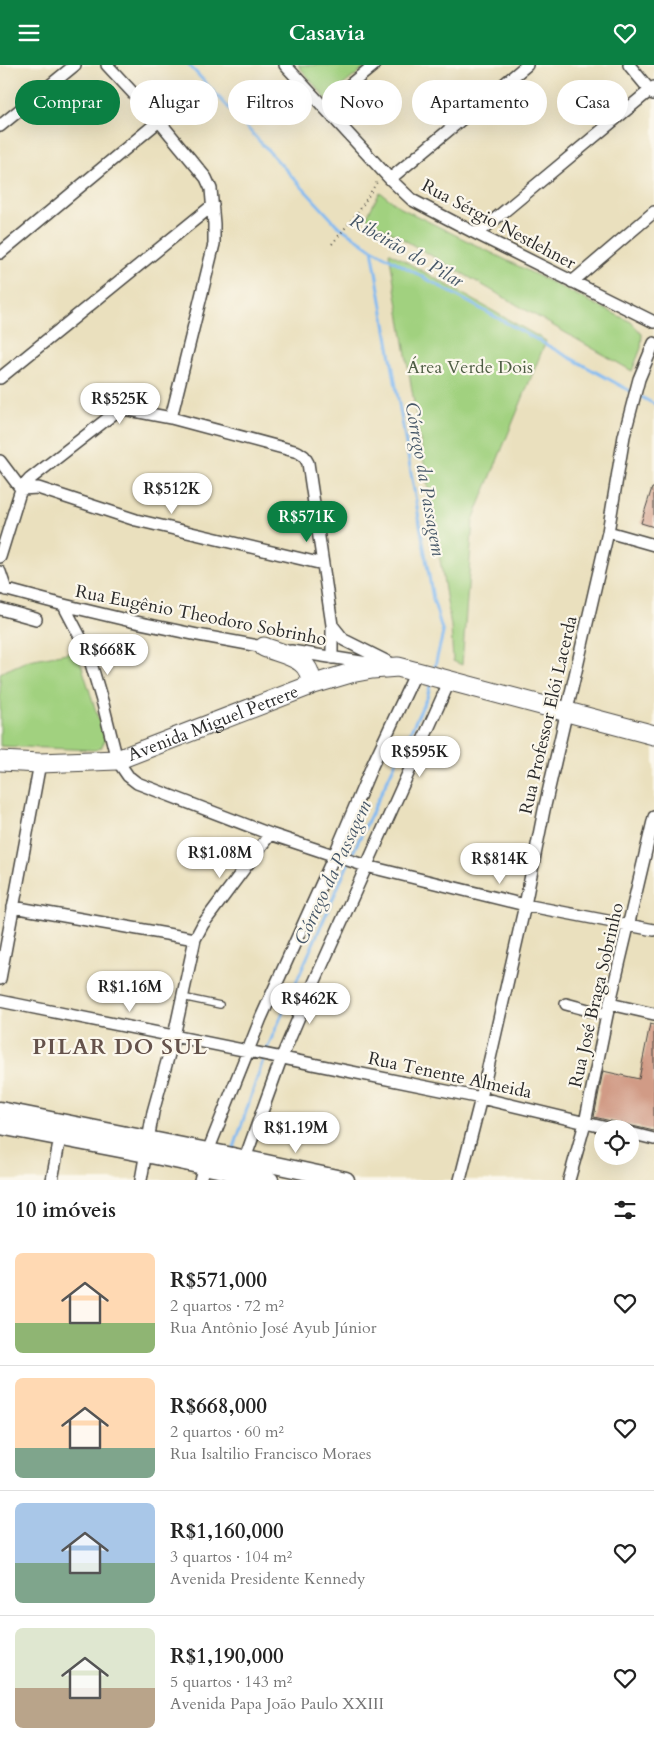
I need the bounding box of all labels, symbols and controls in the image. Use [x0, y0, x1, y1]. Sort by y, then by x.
text: Casavia [289, 18, 365, 48]
icon: menu [15, 19, 43, 47]
icon: heart [611, 19, 639, 47]
chip: Comprar [15, 80, 120, 125]
chip: Alugar [130, 80, 218, 125]
chip: Filtros [228, 80, 312, 125]
chip: Novo [322, 80, 402, 125]
chip: Apartamento [412, 80, 547, 125]
chip: Casa [557, 80, 628, 125]
street label: Rua Sérgio Nestlehner [417, 173, 581, 276]
water label: Ribeirão do Pilar [345, 208, 469, 294]
park label: Área Verde Dois [407, 355, 533, 380]
pin: R$525K [79, 383, 161, 425]
text: R$525K [91, 388, 149, 410]
water label: Córrego da Passagem [399, 400, 452, 559]
pin: R$512K [131, 473, 213, 515]
text: R$512K [143, 478, 201, 500]
pin: R$571K [266, 501, 348, 543]
text: R$571K [278, 506, 336, 528]
street label: Rua Eugênio Theodoro Sobrinho [73, 579, 329, 652]
street label: Rua Professor Elói Lacerda [513, 613, 584, 817]
pin: R$668K [67, 633, 149, 676]
text: R$668K [79, 639, 137, 661]
street label: Avenida Miguel Petrere [124, 679, 302, 768]
pin: R$595K [379, 735, 461, 778]
text: R$595K [391, 741, 449, 763]
water label: Córrego da Passagem [288, 795, 378, 949]
pin: R$1.08M [174, 837, 266, 879]
text: R$1.08M [188, 842, 252, 864]
pin: R$814K [459, 843, 541, 885]
text: R$814K [471, 848, 529, 870]
street label: Rua José Braga Sobrinho [563, 900, 630, 1090]
pin: R$1.16M [84, 971, 176, 1013]
text: R$1.16M [98, 976, 162, 998]
pin: R$462K [269, 983, 351, 1025]
text: R$462K [281, 988, 339, 1010]
district label: PILAR DO SUL [32, 1032, 208, 1062]
street label: Rua Tenente Almeida [366, 1046, 534, 1105]
pin: R$1.19M [250, 1111, 342, 1154]
text: R$1.19M [264, 1117, 328, 1139]
map controls [594, 1120, 639, 1165]
button: locate [594, 1120, 639, 1165]
text: 10 imóveis [15, 1196, 116, 1225]
icon: filters [611, 1196, 639, 1224]
text: R$571,000 [170, 1266, 267, 1295]
icon: home [55, 1273, 115, 1333]
icon: heart [611, 1289, 639, 1317]
text: 2 quartos · 72 m² [170, 1295, 284, 1317]
text: Rua Antônio José Ayub Júnior [170, 1317, 377, 1339]
text: R$668,000 [170, 1392, 267, 1421]
icon: home [55, 1398, 115, 1458]
icon: heart [611, 1414, 639, 1442]
text: 2 quartos · 60 m² [170, 1421, 284, 1443]
text: Rua Isaltilio Francisco Moraes [170, 1443, 371, 1465]
text: R$1,160,000 [170, 1517, 284, 1546]
icon: home [55, 1523, 115, 1583]
icon: heart [611, 1539, 639, 1567]
text: 3 quartos · 104 m² [170, 1546, 292, 1568]
text: Avenida Presidente Kennedy [170, 1568, 366, 1590]
text: R$1,190,000 [170, 1642, 284, 1671]
icon: home [55, 1648, 115, 1708]
icon: heart [611, 1664, 639, 1692]
text: 5 quartos · 143 m² [170, 1671, 292, 1693]
text: Avenida Papa João Paulo XXIII [170, 1693, 384, 1715]

